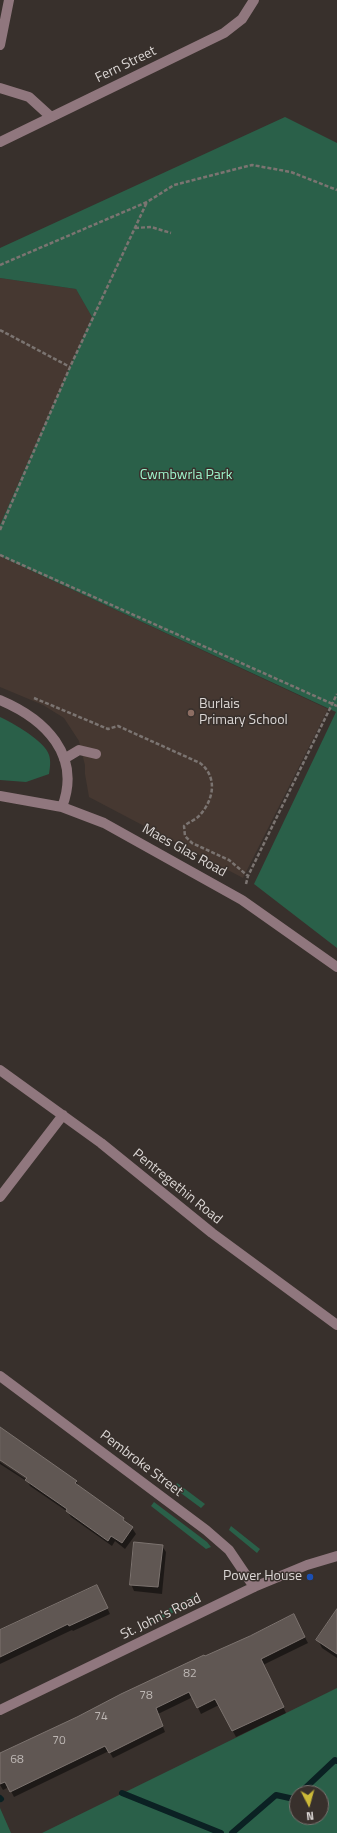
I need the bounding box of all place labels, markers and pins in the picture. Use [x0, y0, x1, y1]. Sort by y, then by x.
place label: Burlais Primary School [199, 697, 288, 730]
marker: Burlais Primary School [186, 708, 196, 718]
place label: Power House [223, 1569, 302, 1585]
marker: Power House [305, 1572, 315, 1582]

